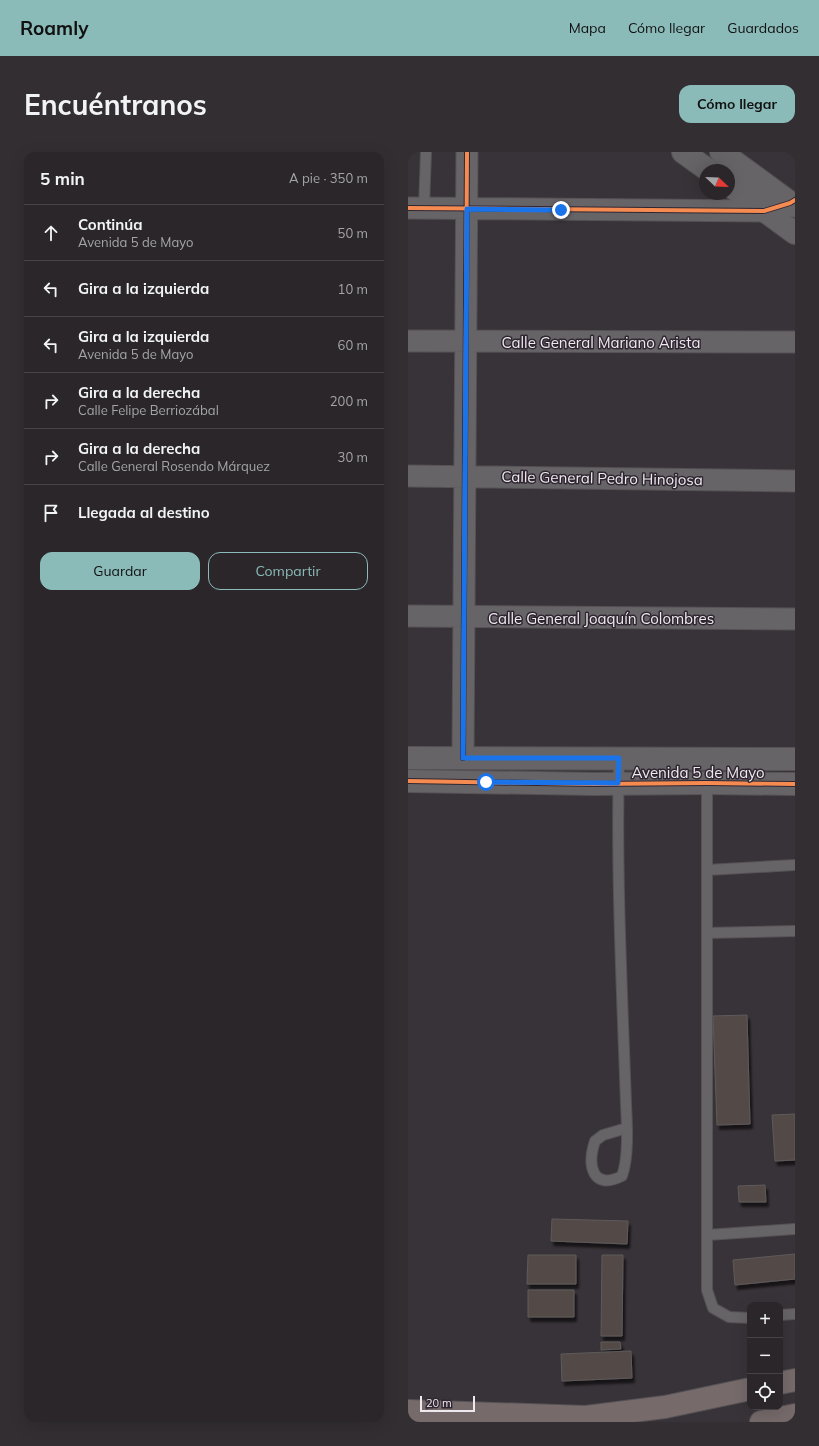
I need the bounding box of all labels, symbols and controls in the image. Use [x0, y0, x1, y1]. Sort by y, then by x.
text: Roamly [20, 16, 88, 40]
text: Mapa [569, 19, 606, 37]
text: Cómo llegar [628, 19, 705, 37]
text: Guardados [727, 19, 799, 37]
button: Cómo llegar [679, 85, 795, 123]
text: Encuéntranos [24, 87, 207, 122]
north arrow [699, 164, 735, 200]
text: 5 min [40, 168, 85, 189]
text: A pie · 350 m [289, 170, 368, 186]
route end [552, 201, 570, 219]
text: Continúa [78, 215, 143, 234]
icon: ahead [40, 222, 62, 244]
text: 50 m [338, 225, 368, 241]
text: Avenida 5 de Mayo [78, 234, 193, 250]
icon: left [40, 278, 62, 300]
text: Gira a la izquierda [78, 279, 209, 298]
text: 10 m [338, 281, 368, 297]
text: Gira a la izquierda [78, 327, 209, 346]
street label: Calle General Mariano Arista [502, 333, 700, 352]
icon: left [40, 334, 62, 356]
text: 60 m [338, 337, 368, 353]
text: Avenida 5 de Mayo [78, 346, 193, 362]
text: Gira a la derecha [78, 383, 200, 402]
icon: right [40, 390, 62, 412]
text: 200 m [330, 393, 368, 409]
text: Calle Felipe Berriozábal [78, 402, 219, 418]
text: Gira a la derecha [78, 439, 200, 458]
icon: right [40, 446, 62, 468]
text: 30 m [338, 449, 368, 465]
text: Calle General Rosendo Márquez [78, 458, 270, 474]
street label: Calle General Pedro Hinojosa [501, 467, 703, 489]
icon: arrive [40, 502, 62, 524]
text: Llegada al destino [78, 503, 210, 522]
button: Guardar [40, 552, 200, 590]
button: Compartir [208, 552, 368, 590]
street label: Calle General Joaquín Colombres [488, 609, 714, 628]
street label: Avenida 5 de Mayo [631, 763, 765, 782]
route start [477, 773, 495, 791]
map controls [747, 1302, 783, 1410]
button: + [747, 1302, 783, 1338]
button: − [747, 1338, 783, 1374]
button: locate [747, 1374, 783, 1410]
scale bar [420, 1394, 475, 1413]
text: 20 m [426, 1396, 452, 1410]

